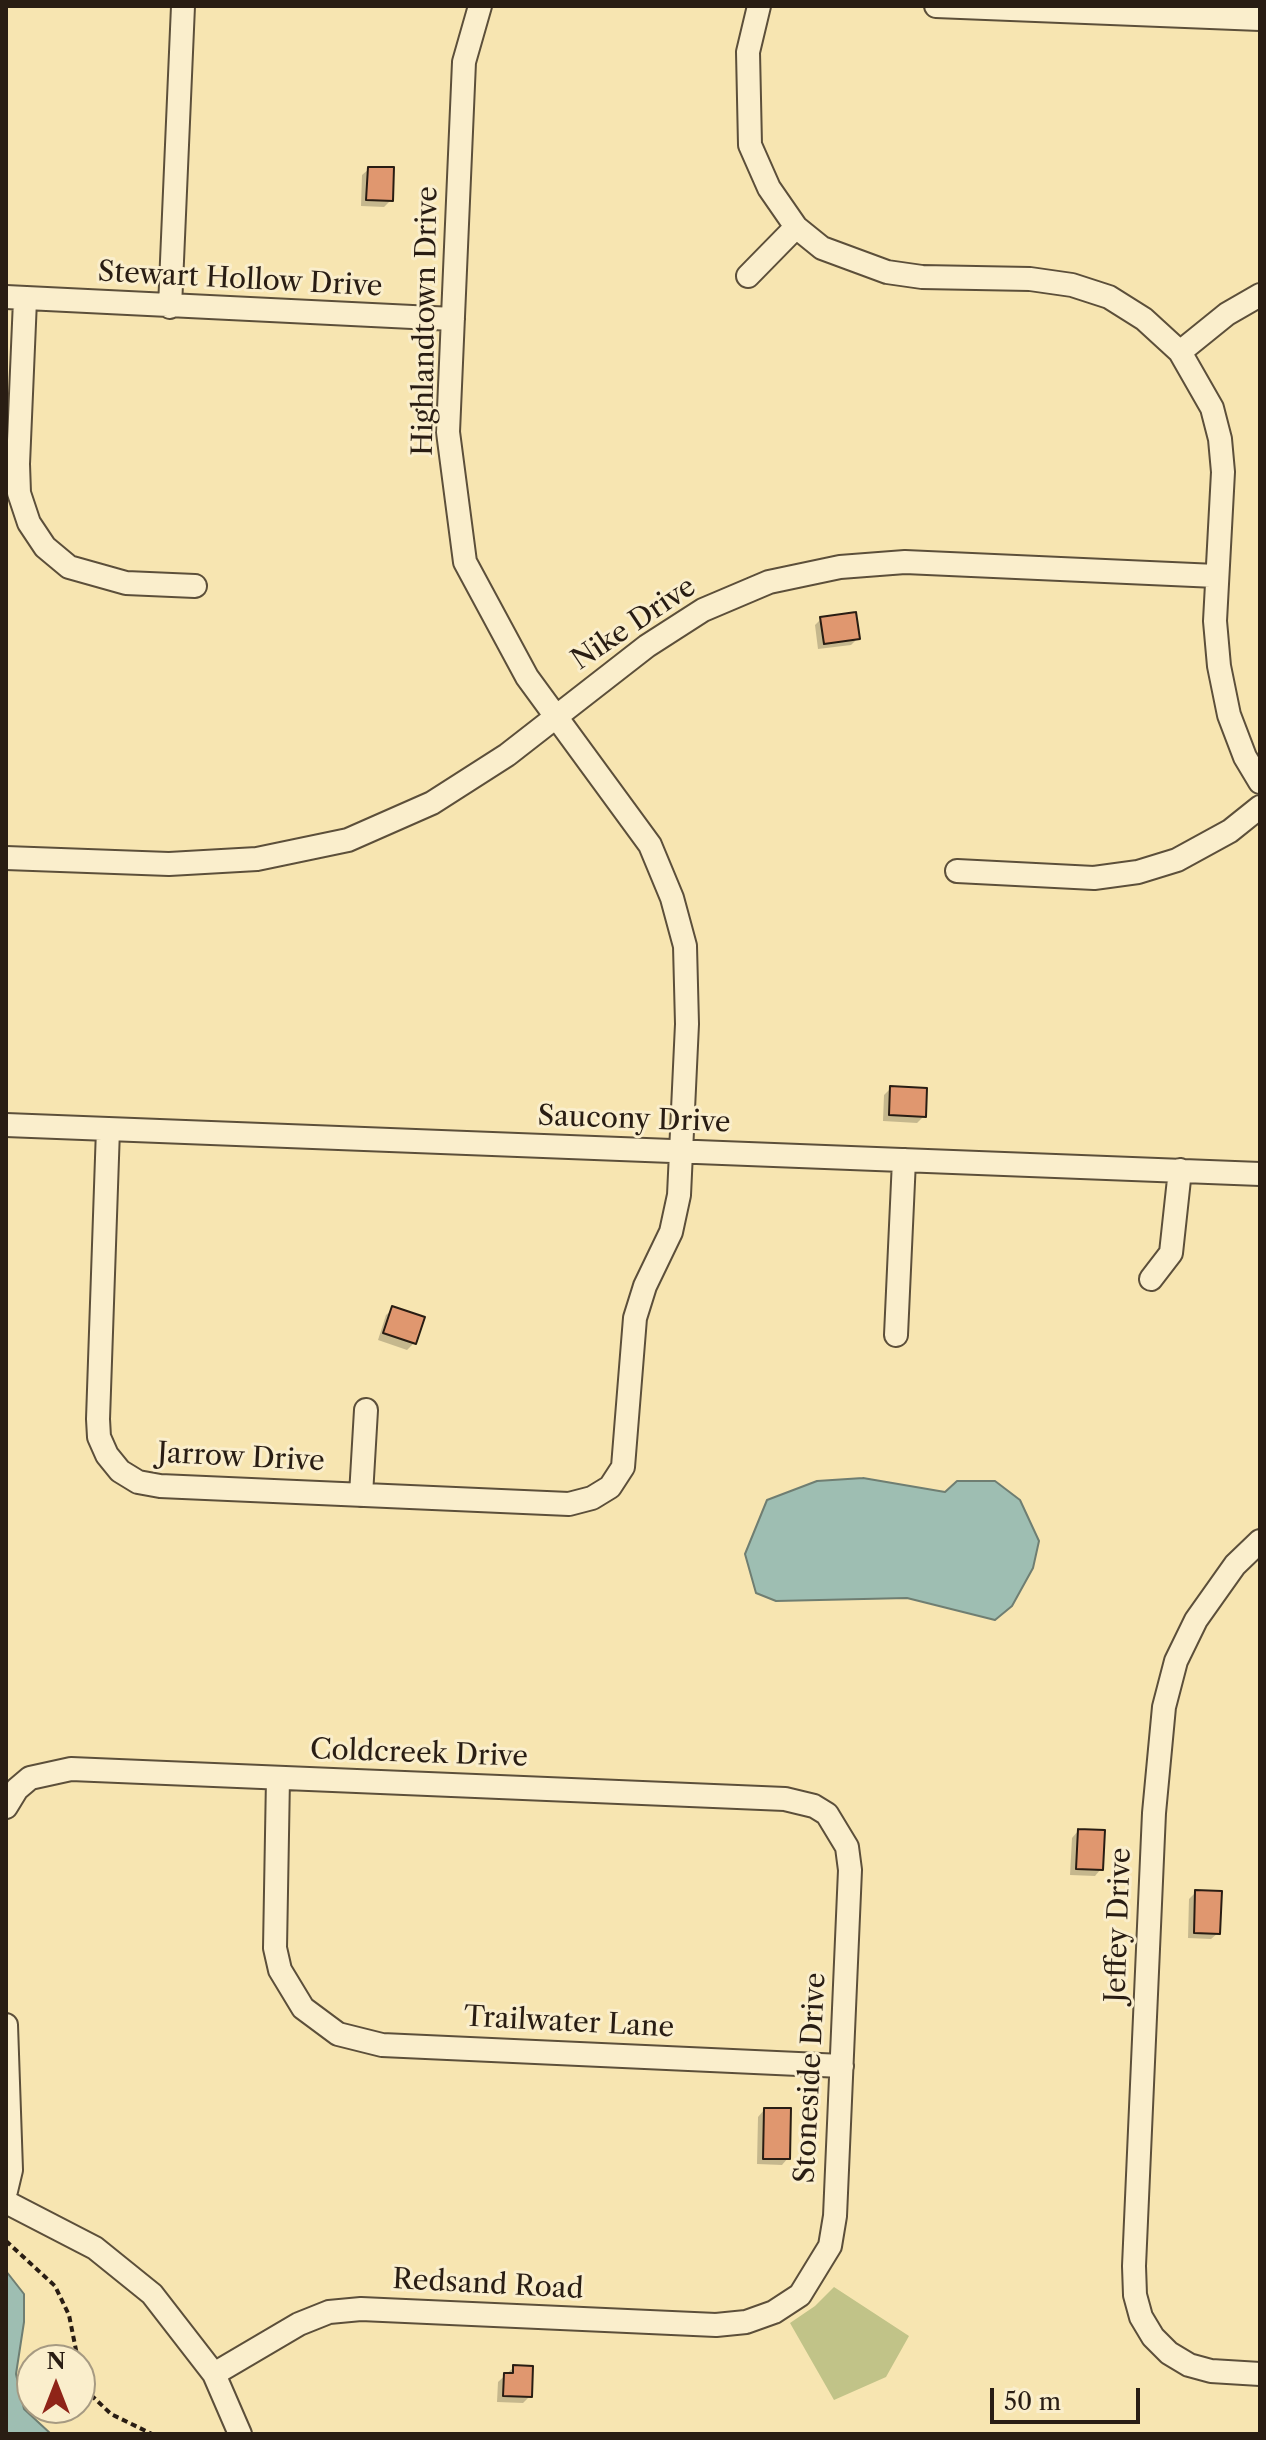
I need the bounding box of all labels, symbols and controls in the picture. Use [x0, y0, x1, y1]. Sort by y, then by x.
street label: Highlandtown Drive [407, 186, 445, 456]
street label: Stewart Hollow Drive [97, 256, 383, 304]
street label: Nike Drive [566, 570, 702, 678]
street label: Saucony Drive [537, 1100, 731, 1140]
street label: Jarrow Drive [157, 1437, 325, 1479]
street label: Coldcreek Drive [309, 1733, 529, 1775]
street label: Jeffey Drive [1100, 1847, 1138, 2003]
street label: Stoneside Drive [789, 1972, 833, 2184]
street label: Trailwater Lane [463, 2001, 675, 2045]
street label: Redsand Road [392, 2263, 584, 2307]
north arrow [16, 2344, 96, 2424]
text: N [46, 2348, 66, 2375]
scale bar [994, 2372, 1144, 2422]
text: 50 m [1004, 2387, 1061, 2416]

